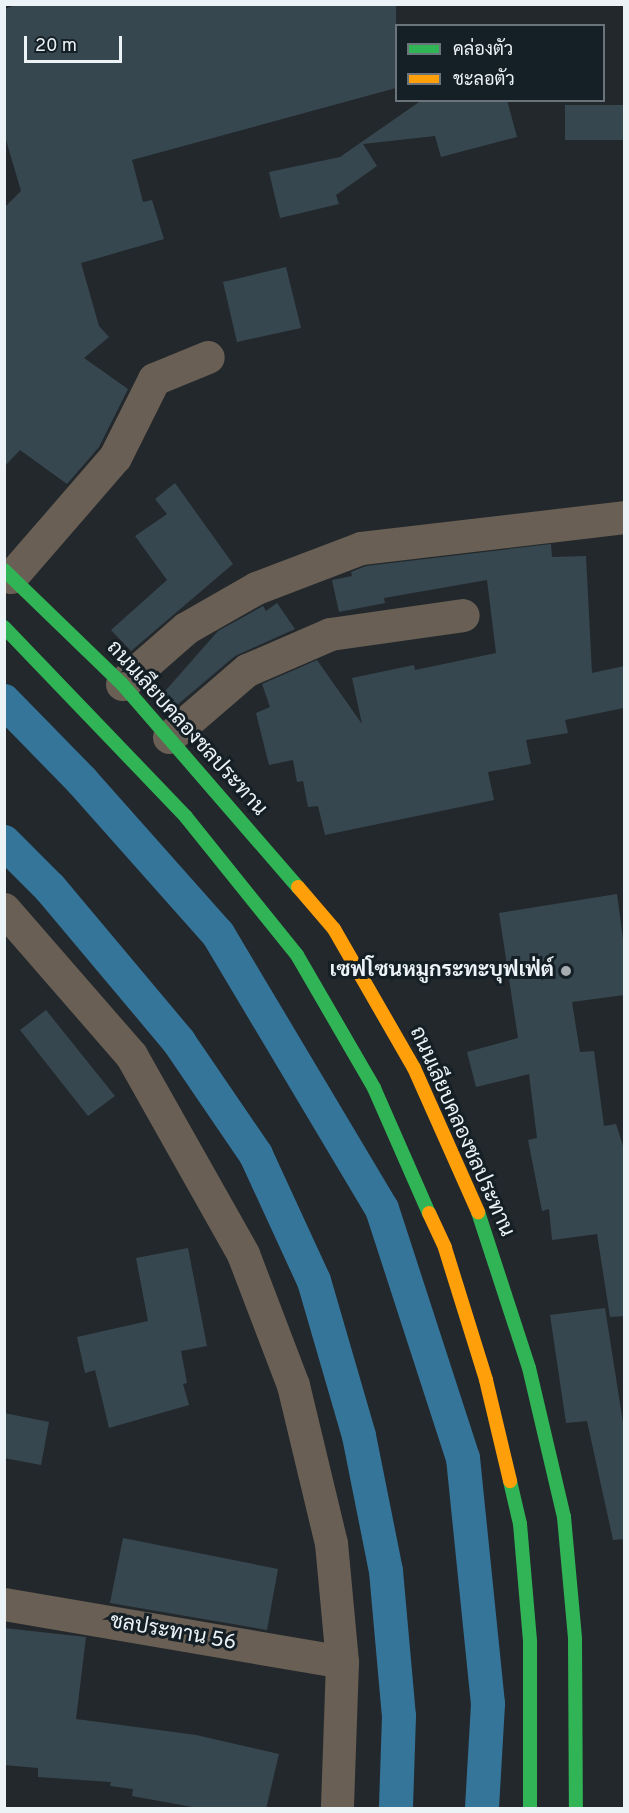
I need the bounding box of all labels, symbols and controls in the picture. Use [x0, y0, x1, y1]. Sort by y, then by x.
scale bar [27, 24, 124, 62]
legend [395, 24, 605, 102]
text: 20 m [35, 35, 77, 58]
text: คล่องตัว [453, 39, 513, 62]
text: ชะลอตัว [453, 69, 515, 92]
street label: ถนนเลียบคลองชลประทาน [101, 636, 271, 822]
place label: เซฟโซนหมูกระทะบุฟเฟ่ต์ [330, 958, 554, 984]
marker: เซฟโซนหมูกระทะบุฟเฟ่ต์ [559, 964, 573, 978]
street label: ถนนเลียบคลองชลประทาน [403, 1023, 519, 1241]
street label: ชลประทาน 56 [108, 1609, 238, 1657]

